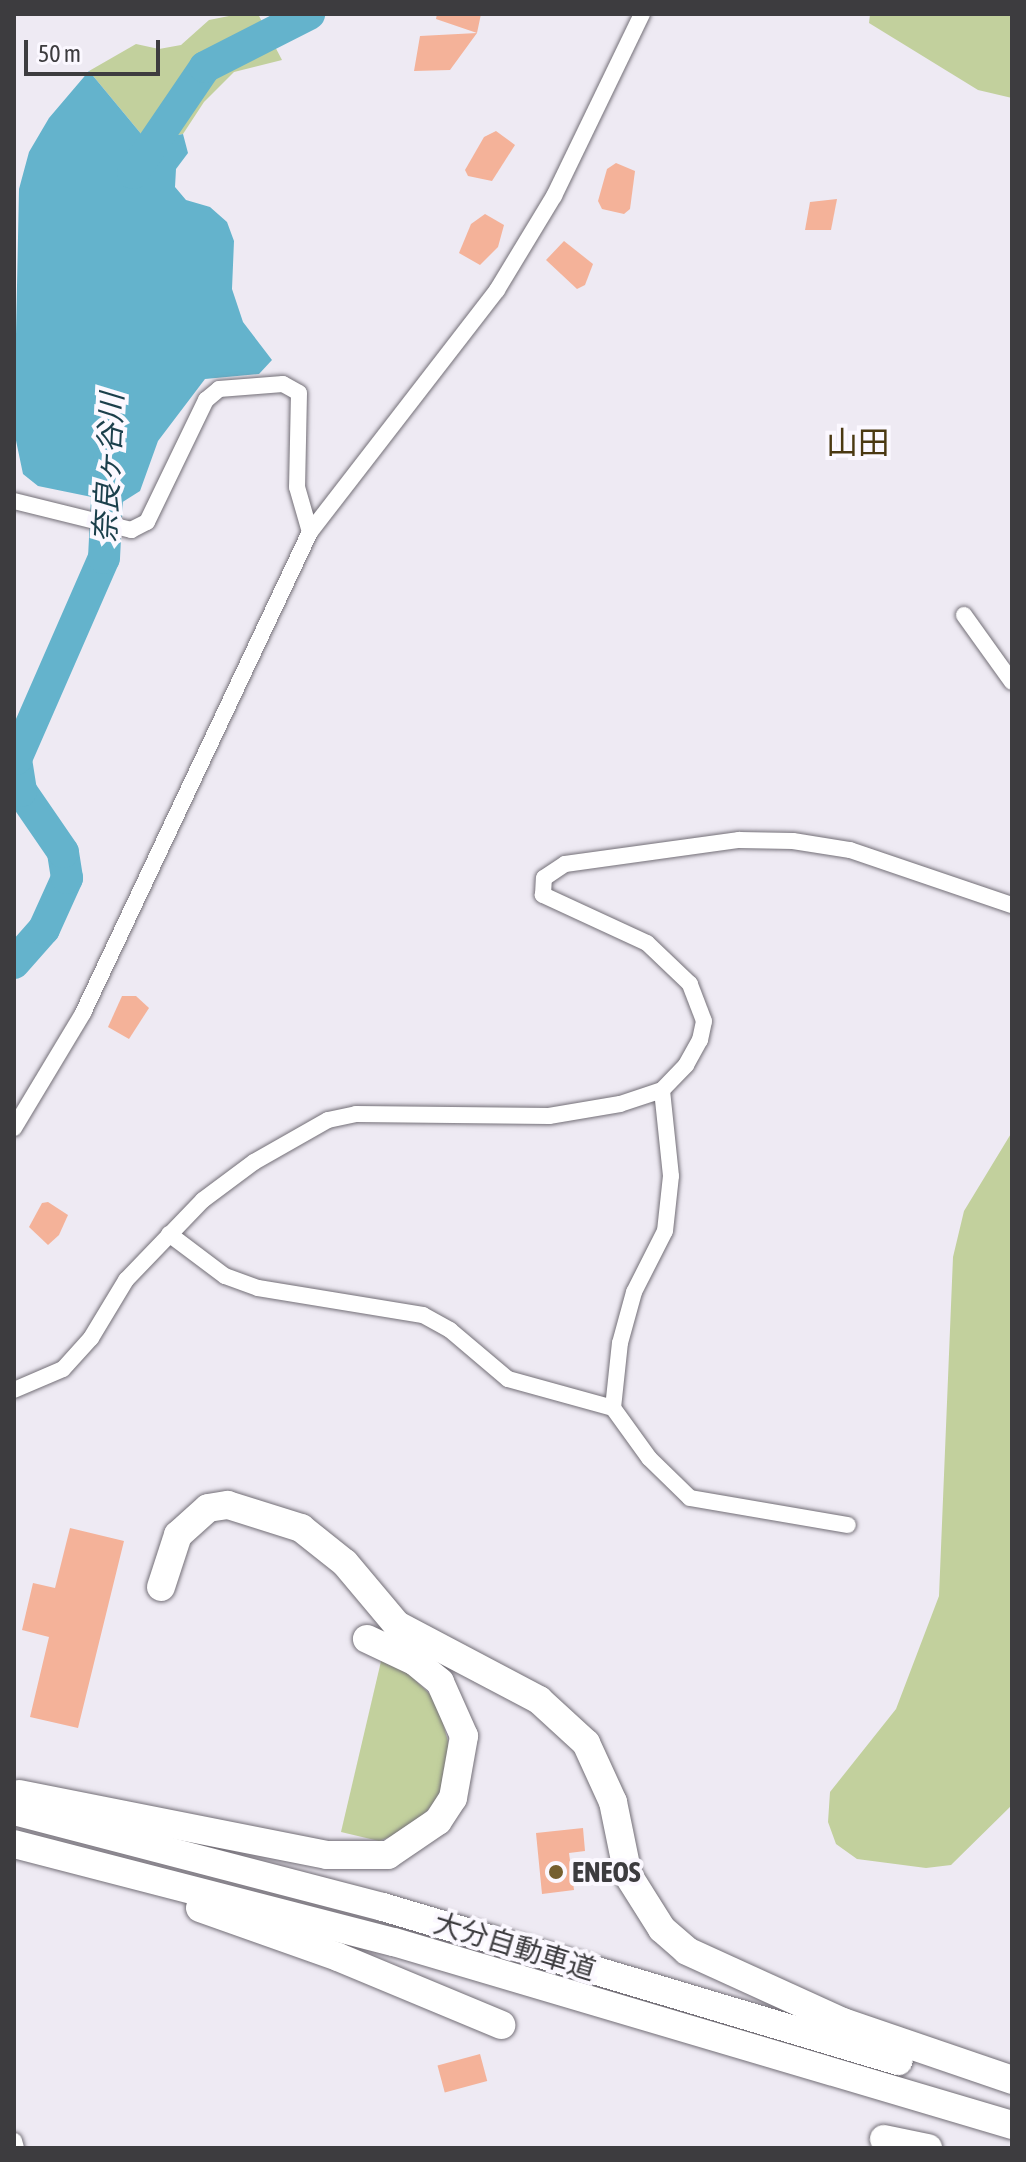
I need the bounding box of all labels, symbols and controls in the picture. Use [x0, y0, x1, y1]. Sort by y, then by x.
scale bar [28, 24, 164, 74]
text: 50 m [38, 40, 81, 67]
water label: 奈良ヶ谷川 [86, 392, 130, 544]
district label: 山田 [826, 424, 890, 462]
place label: ENEOS [572, 1855, 640, 1889]
marker: ENEOS [547, 1863, 565, 1881]
street label: 大分自動車道 [430, 1905, 600, 1987]

